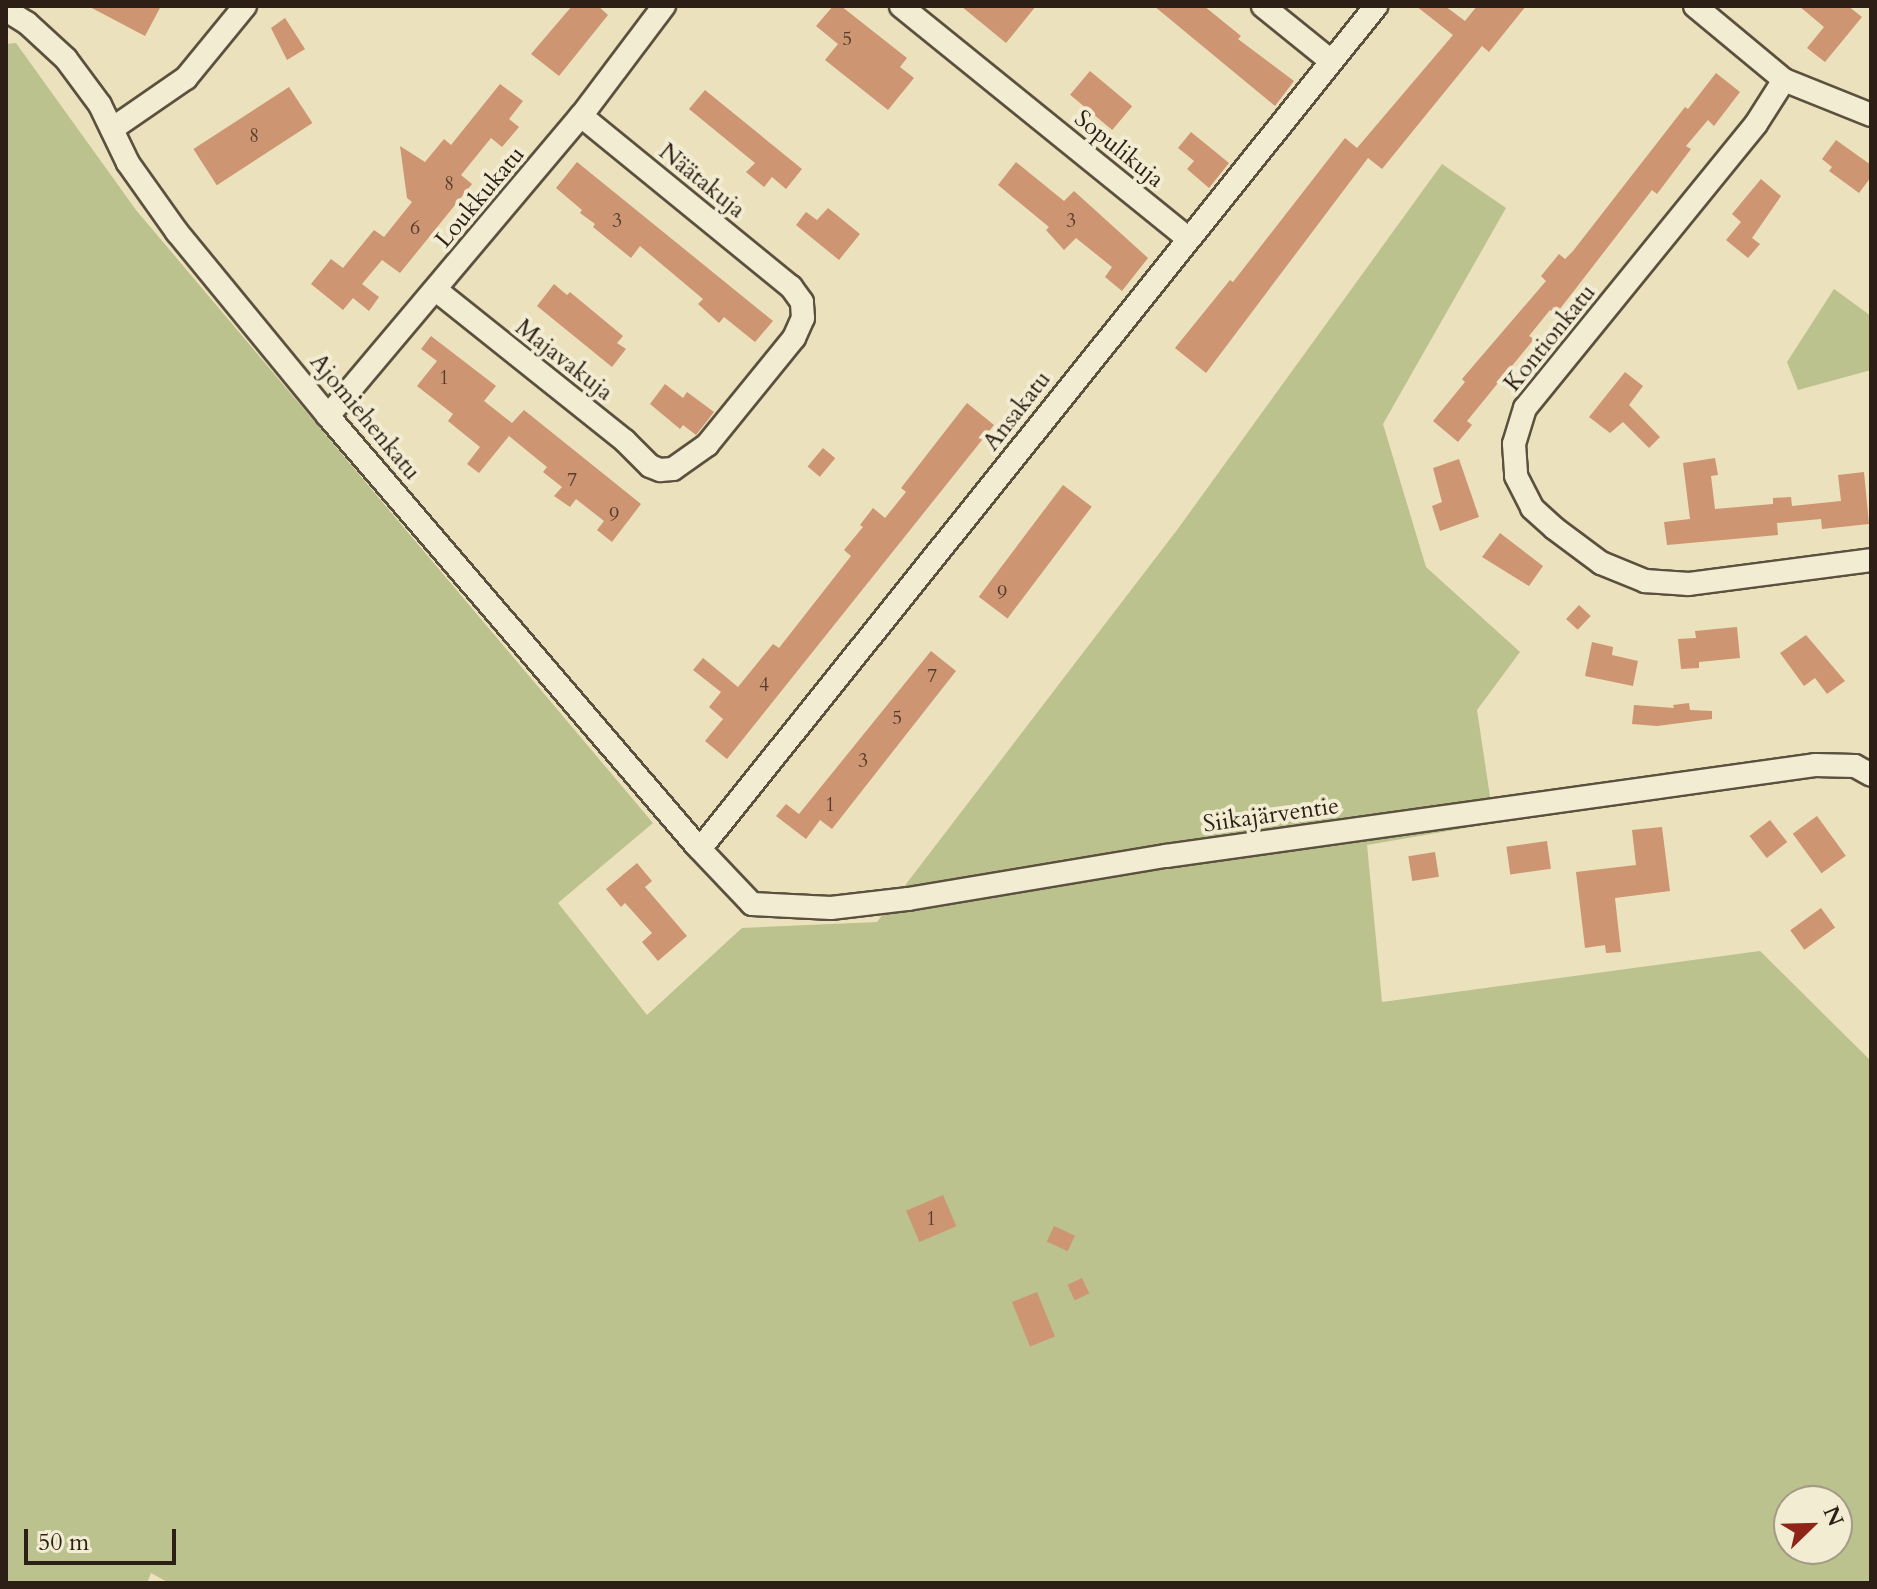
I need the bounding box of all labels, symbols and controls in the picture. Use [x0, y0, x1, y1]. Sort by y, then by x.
house number: 5 [842, 26, 852, 50]
street label: Sopulikuja [1068, 104, 1170, 194]
house number: 8 [249, 123, 259, 147]
street label: Näätakuja [653, 137, 751, 225]
street label: Loukkukatu [429, 140, 531, 254]
house number: 8 [444, 171, 454, 195]
house number: 3 [612, 208, 622, 232]
house number: 3 [1066, 208, 1076, 232]
house number: 6 [410, 215, 420, 239]
street label: Kontionkatu [1498, 279, 1602, 397]
street label: Majavakuja [510, 313, 618, 407]
street label: Ajomiehenkatu [304, 348, 426, 486]
house number: 1 [439, 365, 449, 389]
street label: Ansakatu [977, 365, 1057, 457]
house number: 7 [567, 467, 577, 491]
house number: 9 [609, 502, 619, 526]
house number: 9 [997, 580, 1007, 604]
house number: 7 [927, 663, 937, 687]
house number: 4 [759, 672, 769, 696]
house number: 5 [892, 705, 902, 729]
house number: 3 [858, 748, 868, 772]
street label: Siikajärventie [1201, 791, 1341, 839]
house number: 1 [825, 792, 835, 816]
house number: 1 [926, 1206, 936, 1230]
north arrow [1773, 1485, 1853, 1565]
text: N [1816, 1502, 1851, 1531]
scale bar [28, 1513, 180, 1563]
text: 50 m [38, 1526, 89, 1559]

